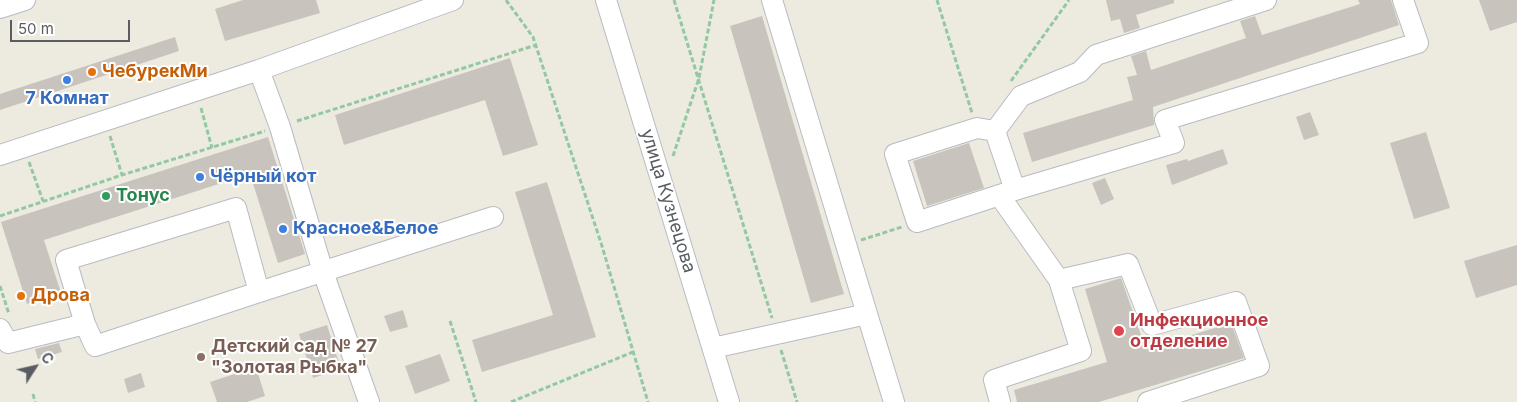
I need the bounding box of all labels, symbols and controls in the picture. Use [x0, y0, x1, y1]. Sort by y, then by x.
scale bar [12, 10, 132, 42]
text: 50 m [18, 19, 54, 38]
place label: ЧебурекМи [102, 61, 208, 83]
marker: ЧебурекМи [86, 66, 98, 78]
marker: 7 Комнат [61, 74, 73, 86]
place label: 7 Комнат [25, 88, 109, 110]
street label: улица Кузнецова [636, 126, 700, 276]
place label: Чёрный кот [210, 166, 316, 188]
marker: Чёрный кот [194, 171, 206, 183]
place label: Тонус [116, 185, 170, 207]
marker: Тонус [100, 190, 112, 202]
place label: Красное&Белое [293, 218, 439, 240]
marker: Красное&Белое [277, 223, 289, 235]
place label: Дрова [31, 285, 90, 307]
marker: Дрова [15, 290, 27, 302]
place label: Инфекционное отделение [1130, 310, 1269, 352]
marker: Инфекционное отделение [1112, 324, 1126, 338]
place label: Детский сад № 27 "Золотая Рыбка" [211, 336, 377, 378]
north arrow [10, 342, 60, 392]
text: С [38, 349, 58, 367]
marker: Детский сад № 27 "Золотая Рыбка" [195, 351, 207, 363]

